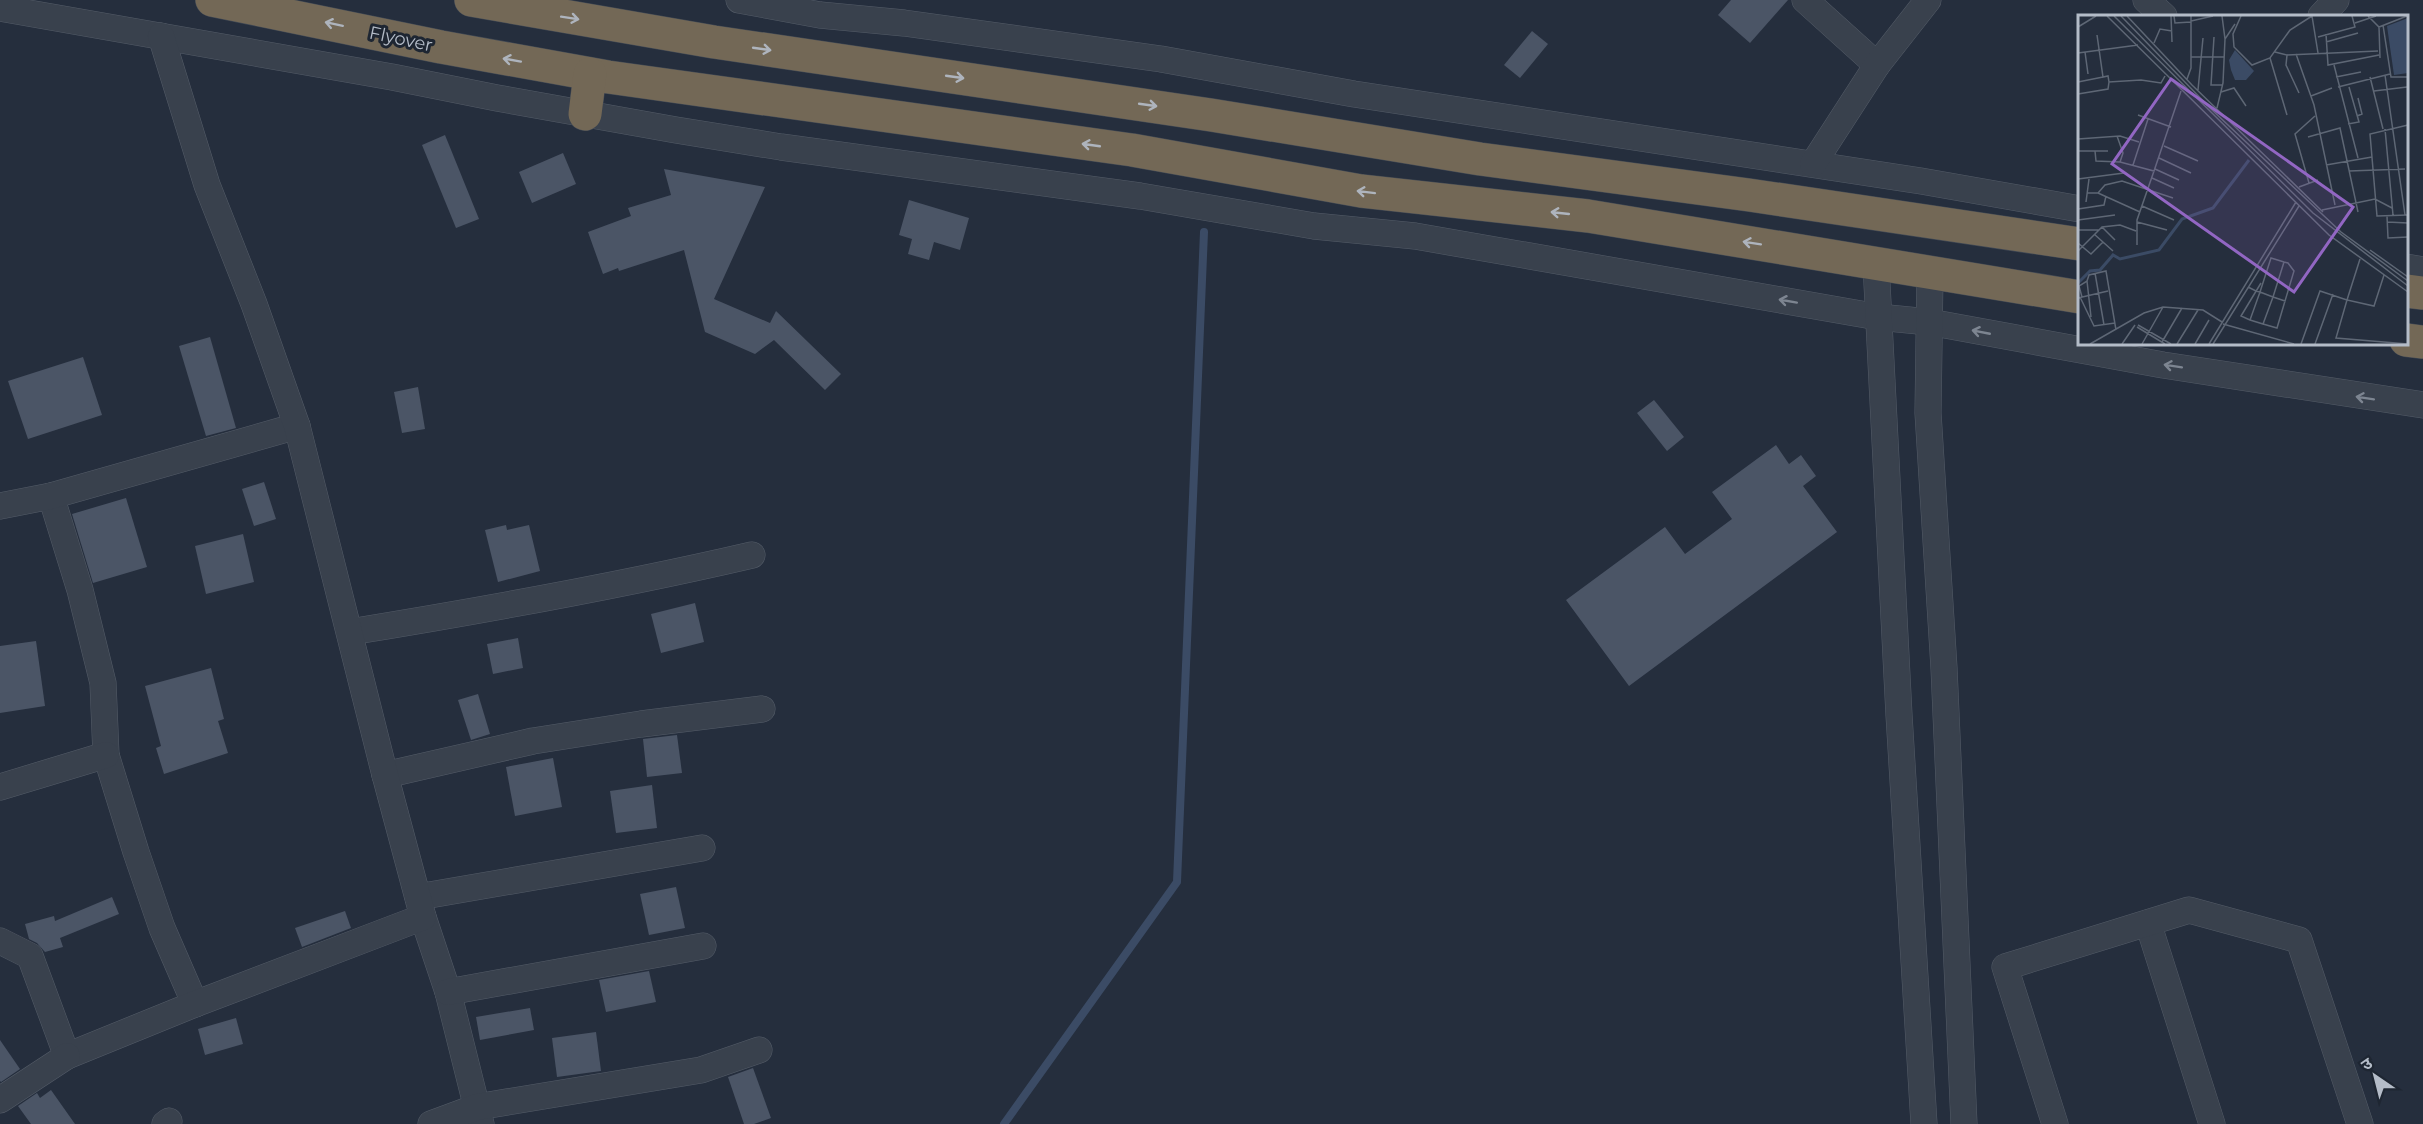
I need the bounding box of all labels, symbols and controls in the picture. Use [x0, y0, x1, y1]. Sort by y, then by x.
one-way arrow [559, 13, 579, 24]
inset map [2078, 15, 2408, 345]
one-way arrow [324, 18, 343, 30]
street label: Flyover [367, 22, 435, 56]
one-way arrow [752, 43, 772, 54]
one-way arrow [503, 54, 523, 65]
one-way arrow [945, 72, 965, 83]
one-way arrow [1138, 100, 1158, 111]
one-way arrow [1082, 139, 1101, 150]
one-way arrow [1357, 186, 1376, 197]
one-way arrow [1550, 207, 1570, 218]
one-way arrow [1743, 237, 1763, 248]
one-way arrow [1779, 295, 1799, 306]
one-way arrow [1971, 326, 1991, 337]
one-way arrow [2163, 360, 2183, 371]
one-way arrow [2356, 392, 2375, 403]
north arrow [2345, 1046, 2405, 1106]
text: उ [2357, 1053, 2376, 1075]

